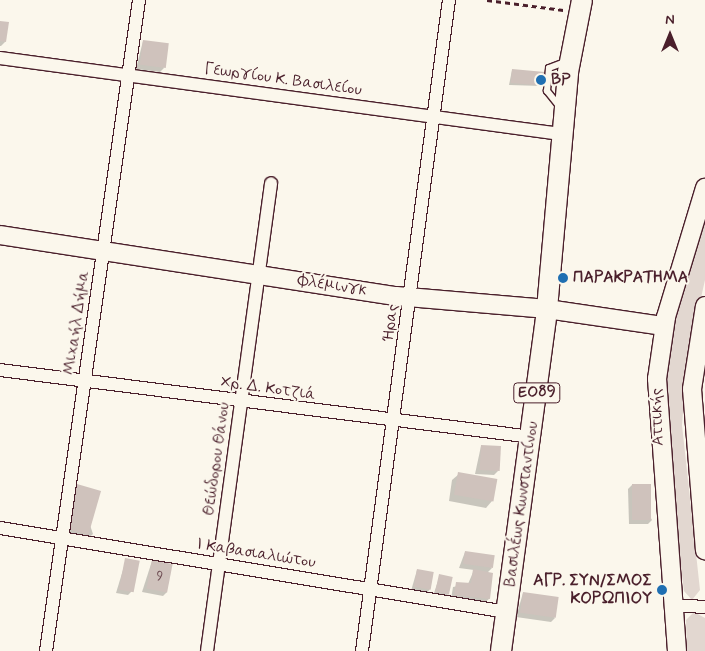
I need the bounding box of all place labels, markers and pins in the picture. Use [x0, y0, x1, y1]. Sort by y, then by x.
place label: BP [551, 70, 570, 90]
marker: BP [535, 74, 547, 86]
place label: ΠΑΡΑΚΡΑΤΗΜΑ [573, 268, 688, 288]
marker: ΠΑΡΑΚΡΑΤΗΜΑ [557, 272, 569, 284]
place label: ΑΓΡ. ΣΥΝ/ΣΜΟΣ ΚΟΡΩΠΙΟΥ [533, 571, 652, 609]
marker: ΑΓΡ. ΣΥΝ/ΣΜΟΣ ΚΟΡΩΠΙΟΥ [656, 584, 668, 596]

